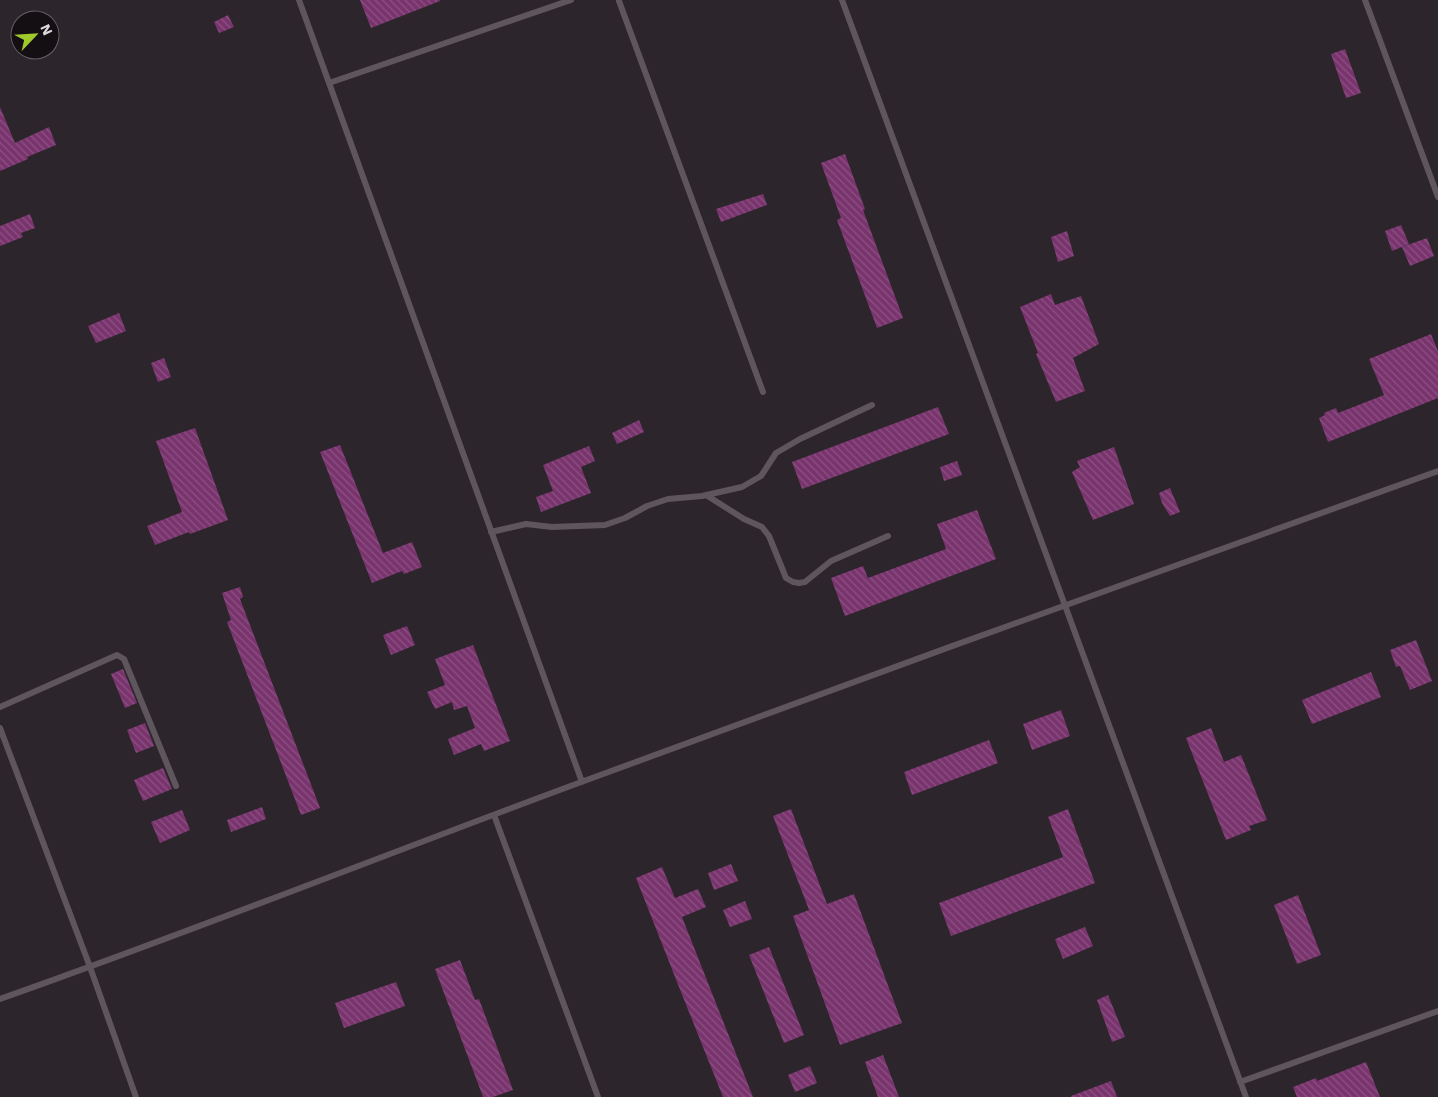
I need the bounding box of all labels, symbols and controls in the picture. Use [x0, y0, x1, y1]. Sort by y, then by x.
north arrow [10, 10, 60, 60]
text: N [37, 21, 56, 38]

